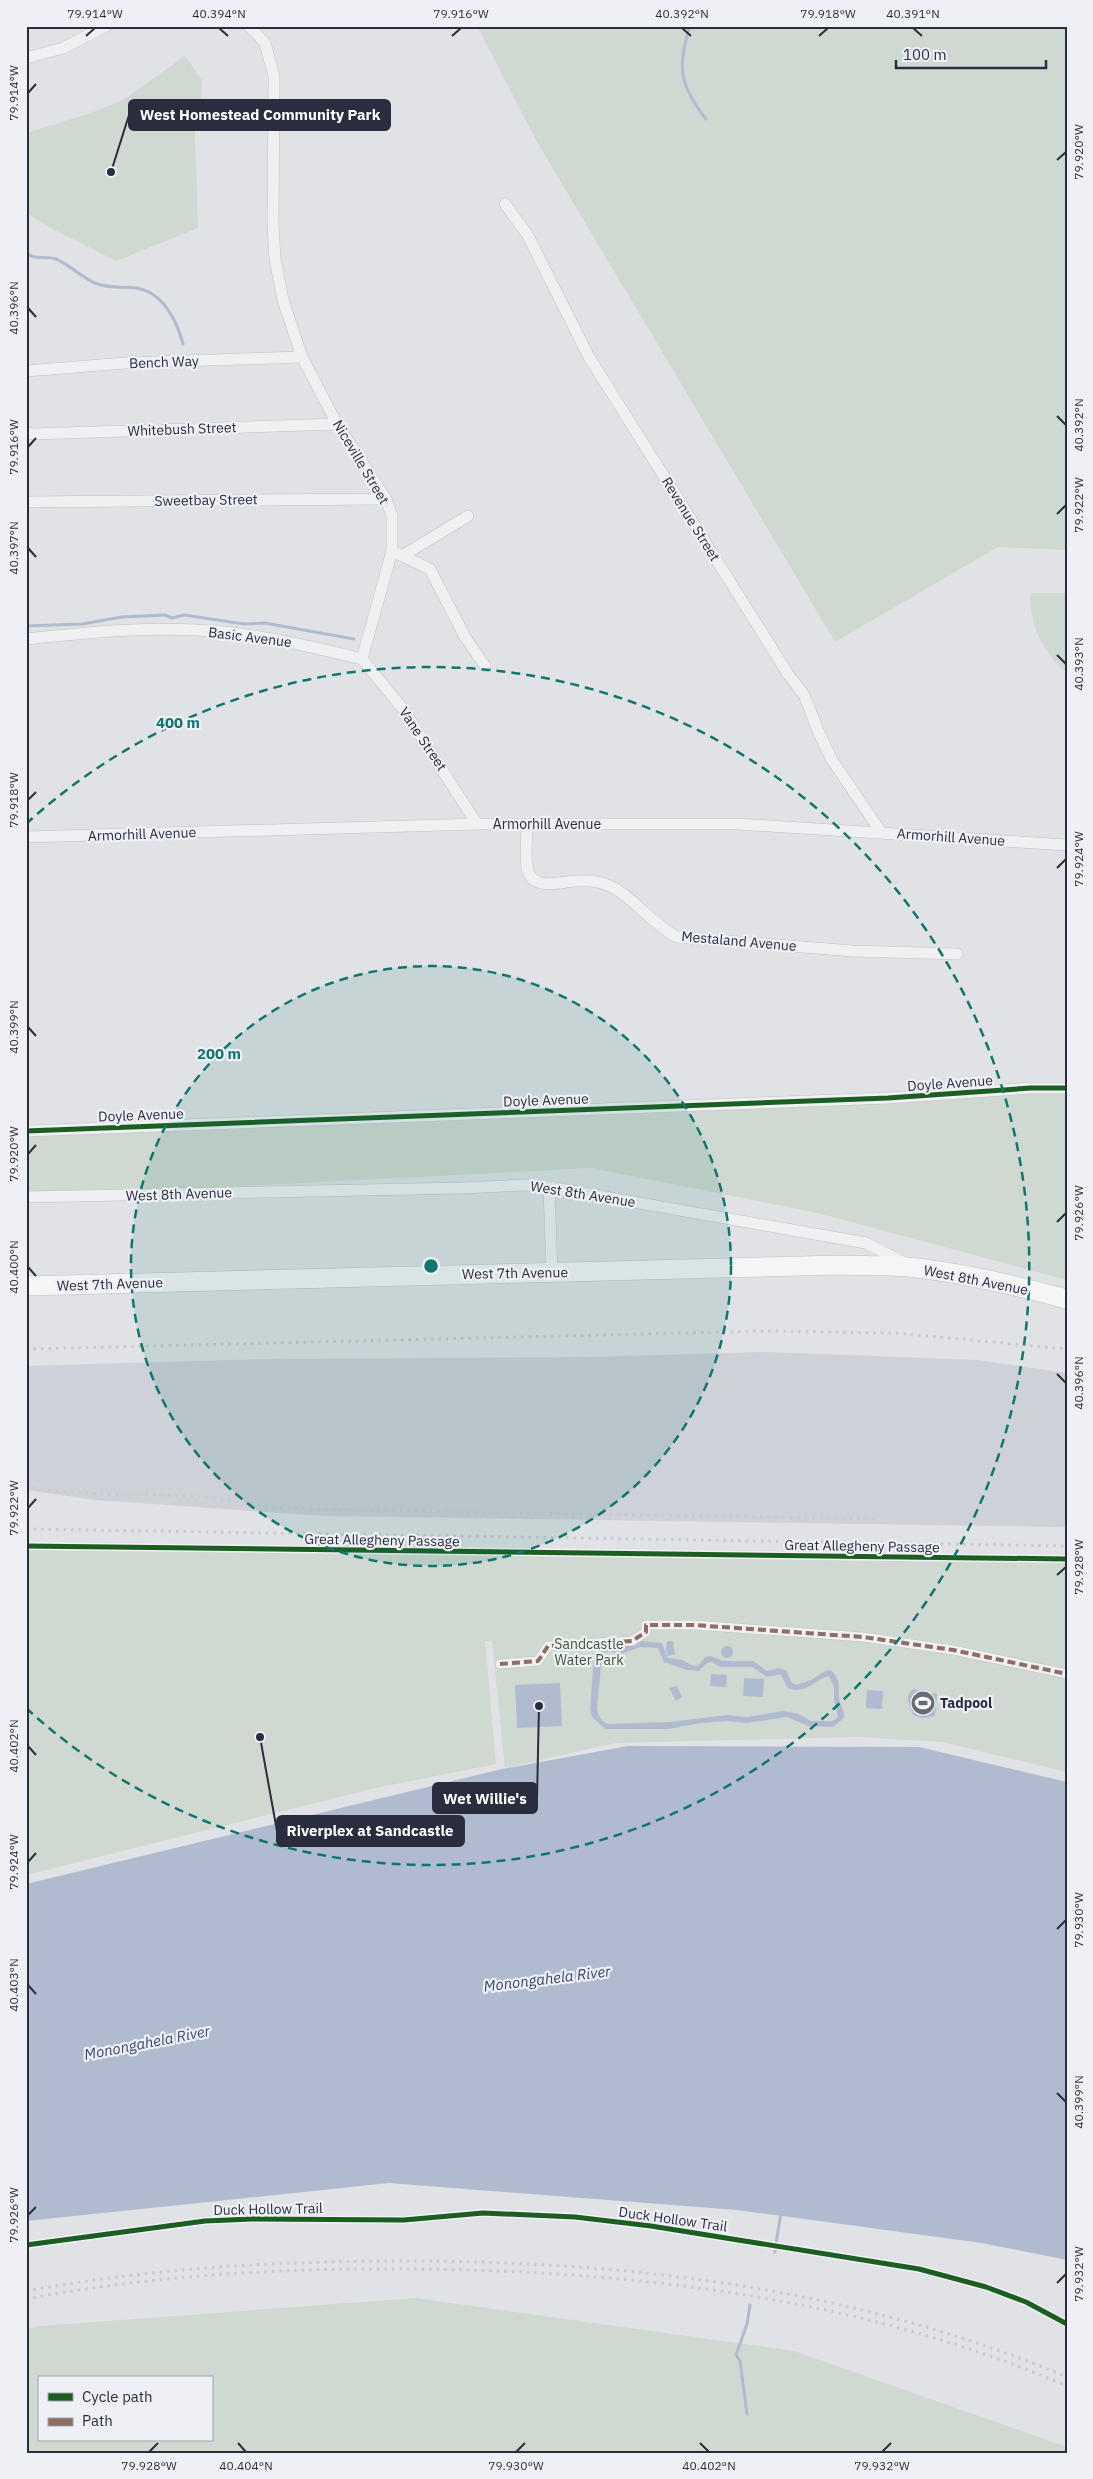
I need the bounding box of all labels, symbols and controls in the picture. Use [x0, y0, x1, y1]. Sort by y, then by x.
text: 79.914°W [67, 6, 123, 21]
text: 40.394°N [192, 6, 246, 21]
text: 79.916°W [433, 6, 489, 21]
text: 40.392°N [655, 6, 709, 21]
text: 79.918°W [800, 6, 856, 21]
text: 40.391°N [886, 6, 940, 21]
scale bar [896, 38, 1046, 70]
text: 100 m [903, 45, 947, 64]
text: 79.914°W [6, 65, 21, 121]
callout: West Homestead Community Park [129, 100, 390, 130]
text: West Homestead Community Park [140, 105, 381, 124]
text: 79.920°W [1071, 124, 1086, 180]
text: 40.396°N [6, 281, 21, 335]
street label: Bench Way [129, 352, 199, 372]
text: 40.392°N [1071, 398, 1086, 452]
street label: Niceville Street [329, 417, 393, 508]
street label: Whitebush Street [127, 418, 237, 440]
text: 79.916°W [6, 419, 21, 475]
street label: Revenue Street [658, 473, 724, 565]
text: 79.922°W [1071, 477, 1086, 533]
street label: Sweetbay Street [154, 490, 258, 510]
text: 40.397°N [6, 521, 21, 575]
street label: Basic Avenue [207, 623, 293, 651]
text: 40.393°N [1071, 637, 1086, 691]
street label: Vane Street [395, 704, 451, 774]
text: 400 m [156, 713, 200, 732]
text: 79.918°W [6, 772, 21, 828]
street label: Armorhill Avenue [493, 815, 601, 833]
street label: Armorhill Avenue [88, 823, 197, 845]
street label: Armorhill Avenue [896, 824, 1006, 850]
text: 79.924°W [1071, 831, 1086, 887]
street label: Mestaland Avenue [681, 927, 798, 955]
text: 40.399°N [6, 1000, 21, 1054]
text: 200 m [197, 1044, 241, 1063]
street label: Doyle Avenue [907, 1071, 994, 1095]
street label: Doyle Avenue [503, 1089, 589, 1110]
street label: Doyle Avenue [98, 1104, 184, 1125]
text: 79.920°W [6, 1126, 21, 1182]
street label: West 8th Avenue [529, 1177, 637, 1211]
street label: West 8th Avenue [126, 1183, 233, 1205]
text: 79.926°W [1071, 1185, 1086, 1241]
text: 40.400°N [6, 1240, 21, 1294]
centre of rings [422, 1257, 440, 1275]
street label: West 8th Avenue [922, 1261, 1030, 1299]
street label: West 7th Avenue [462, 1263, 569, 1283]
street label: West 7th Avenue [57, 1273, 164, 1295]
text: 40.396°N [1071, 1356, 1086, 1410]
text: 79.922°W [6, 1480, 21, 1536]
street label: Great Allegheny Passage [304, 1530, 460, 1550]
street label: Great Allegheny Passage [784, 1536, 940, 1556]
text: 79.928°W [1071, 1539, 1086, 1595]
park label: Sandcastle Water Park [554, 1635, 624, 1669]
sports icon: Tadpool [910, 1690, 936, 1716]
place label: Tadpool [940, 1694, 992, 1712]
text: 40.402°N [6, 1719, 21, 1773]
callout: Wet Willie's [433, 1783, 537, 1813]
text: Wet Willie's [443, 1789, 527, 1808]
callout: Riverplex at Sandcastle [277, 1816, 464, 1846]
text: Riverplex at Sandcastle [287, 1821, 453, 1840]
text: 79.924°W [6, 1834, 21, 1890]
text: 79.930°W [1071, 1892, 1086, 1948]
text: 40.403°N [6, 1958, 21, 2012]
water label: Monongahela River [482, 1961, 612, 1996]
water label: Monongahela River [82, 2021, 212, 2064]
text: 40.399°N [1071, 2075, 1086, 2129]
text: 79.926°W [6, 2187, 21, 2243]
street label: Duck Hollow Trail [213, 2199, 323, 2219]
street label: Duck Hollow Trail [618, 2202, 729, 2236]
text: 79.932°W [1071, 2246, 1086, 2302]
legend [38, 2376, 212, 2442]
text: Cycle path [82, 2387, 153, 2406]
text: Path [82, 2411, 113, 2430]
text: 79.928°W [121, 2458, 177, 2473]
text: 40.404°N [219, 2458, 273, 2473]
text: 79.930°W [488, 2458, 544, 2473]
text: 40.402°N [682, 2458, 736, 2473]
text: 79.932°W [854, 2458, 910, 2473]

